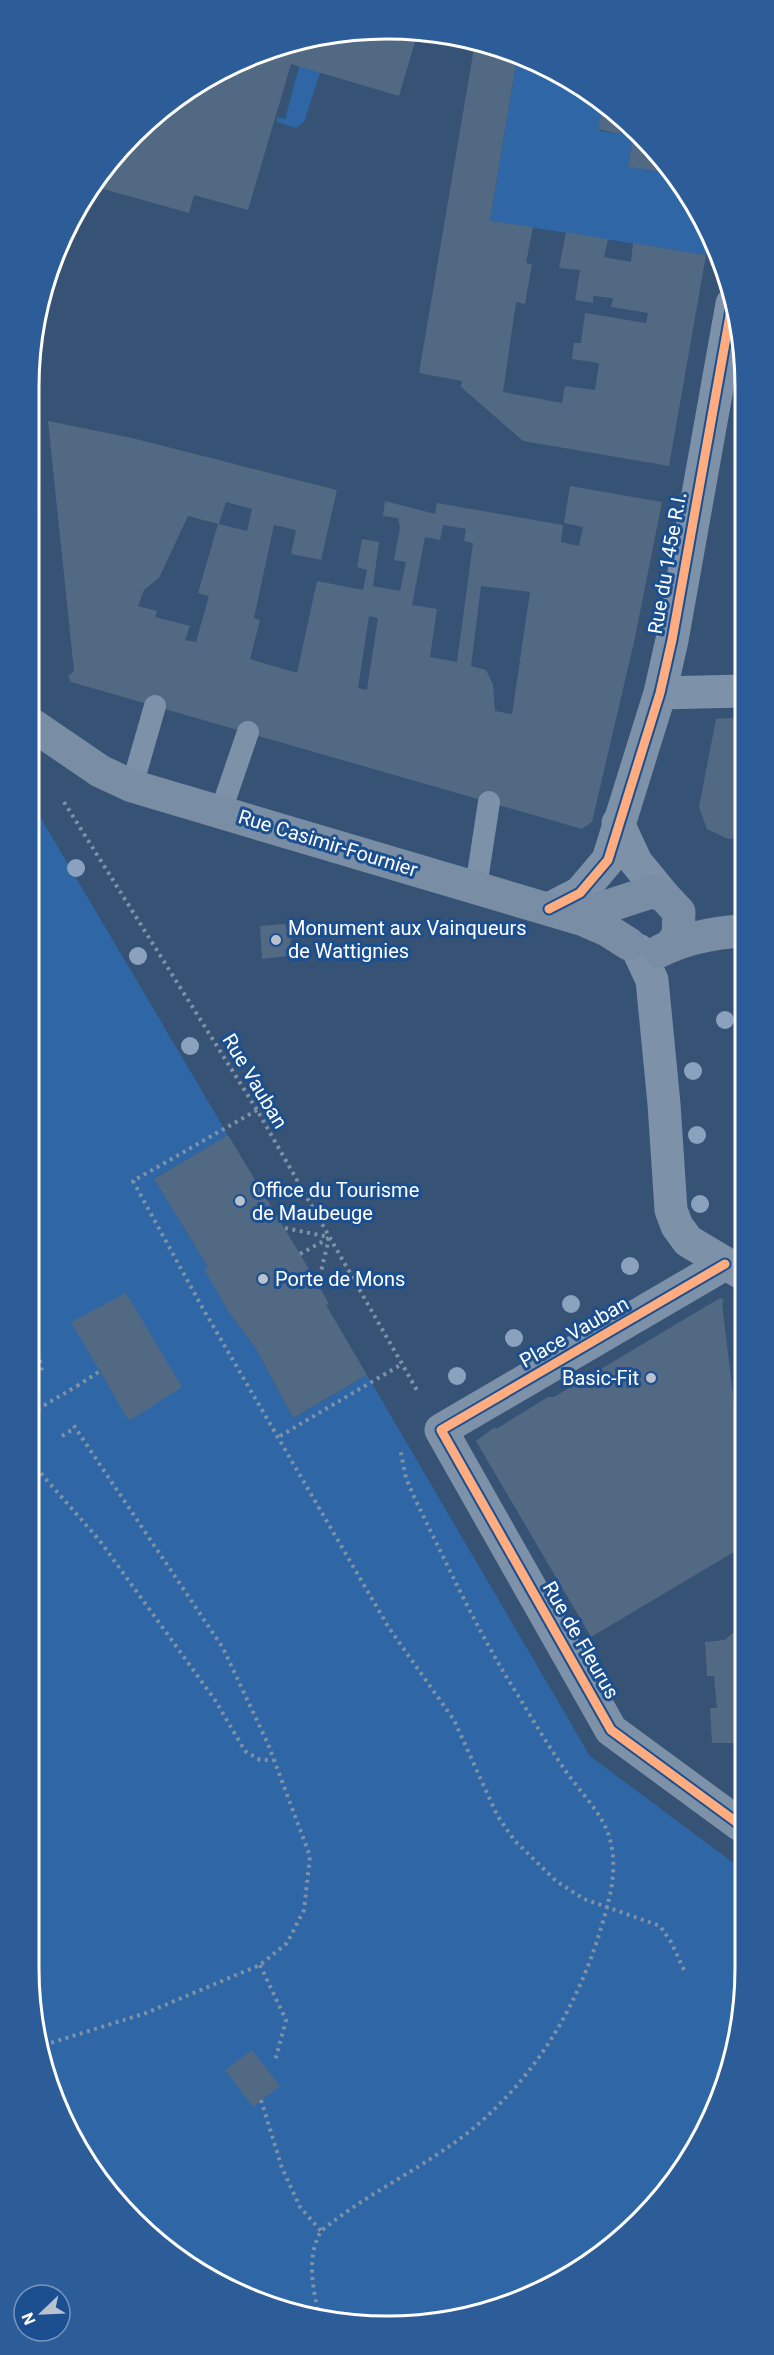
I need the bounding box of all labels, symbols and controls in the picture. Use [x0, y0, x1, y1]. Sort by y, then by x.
street label: Rue du 145e R.I. [643, 490, 691, 636]
street label: Rue Casimir-Fournier [236, 804, 421, 882]
place label: Monument aux Vainqueurs de Wattignies [288, 916, 527, 963]
marker: Monument aux Vainqueurs de Wattignies [269, 933, 283, 947]
street label: Rue Vauban [217, 1029, 293, 1133]
place label: Office du Tourisme de Maubeuge [252, 1178, 419, 1225]
marker: Office du Tourisme de Maubeuge [233, 1194, 247, 1208]
place label: Porte de Mons [275, 1267, 405, 1291]
marker: Porte de Mons [256, 1272, 270, 1286]
street label: Place Vauban [515, 1291, 633, 1373]
place label: Basic-Fit [562, 1366, 639, 1390]
marker: Basic-Fit [644, 1371, 658, 1385]
street label: Rue de Fleurus [538, 1577, 624, 1703]
north arrow [12, 2283, 72, 2343]
text: N [18, 2310, 40, 2328]

